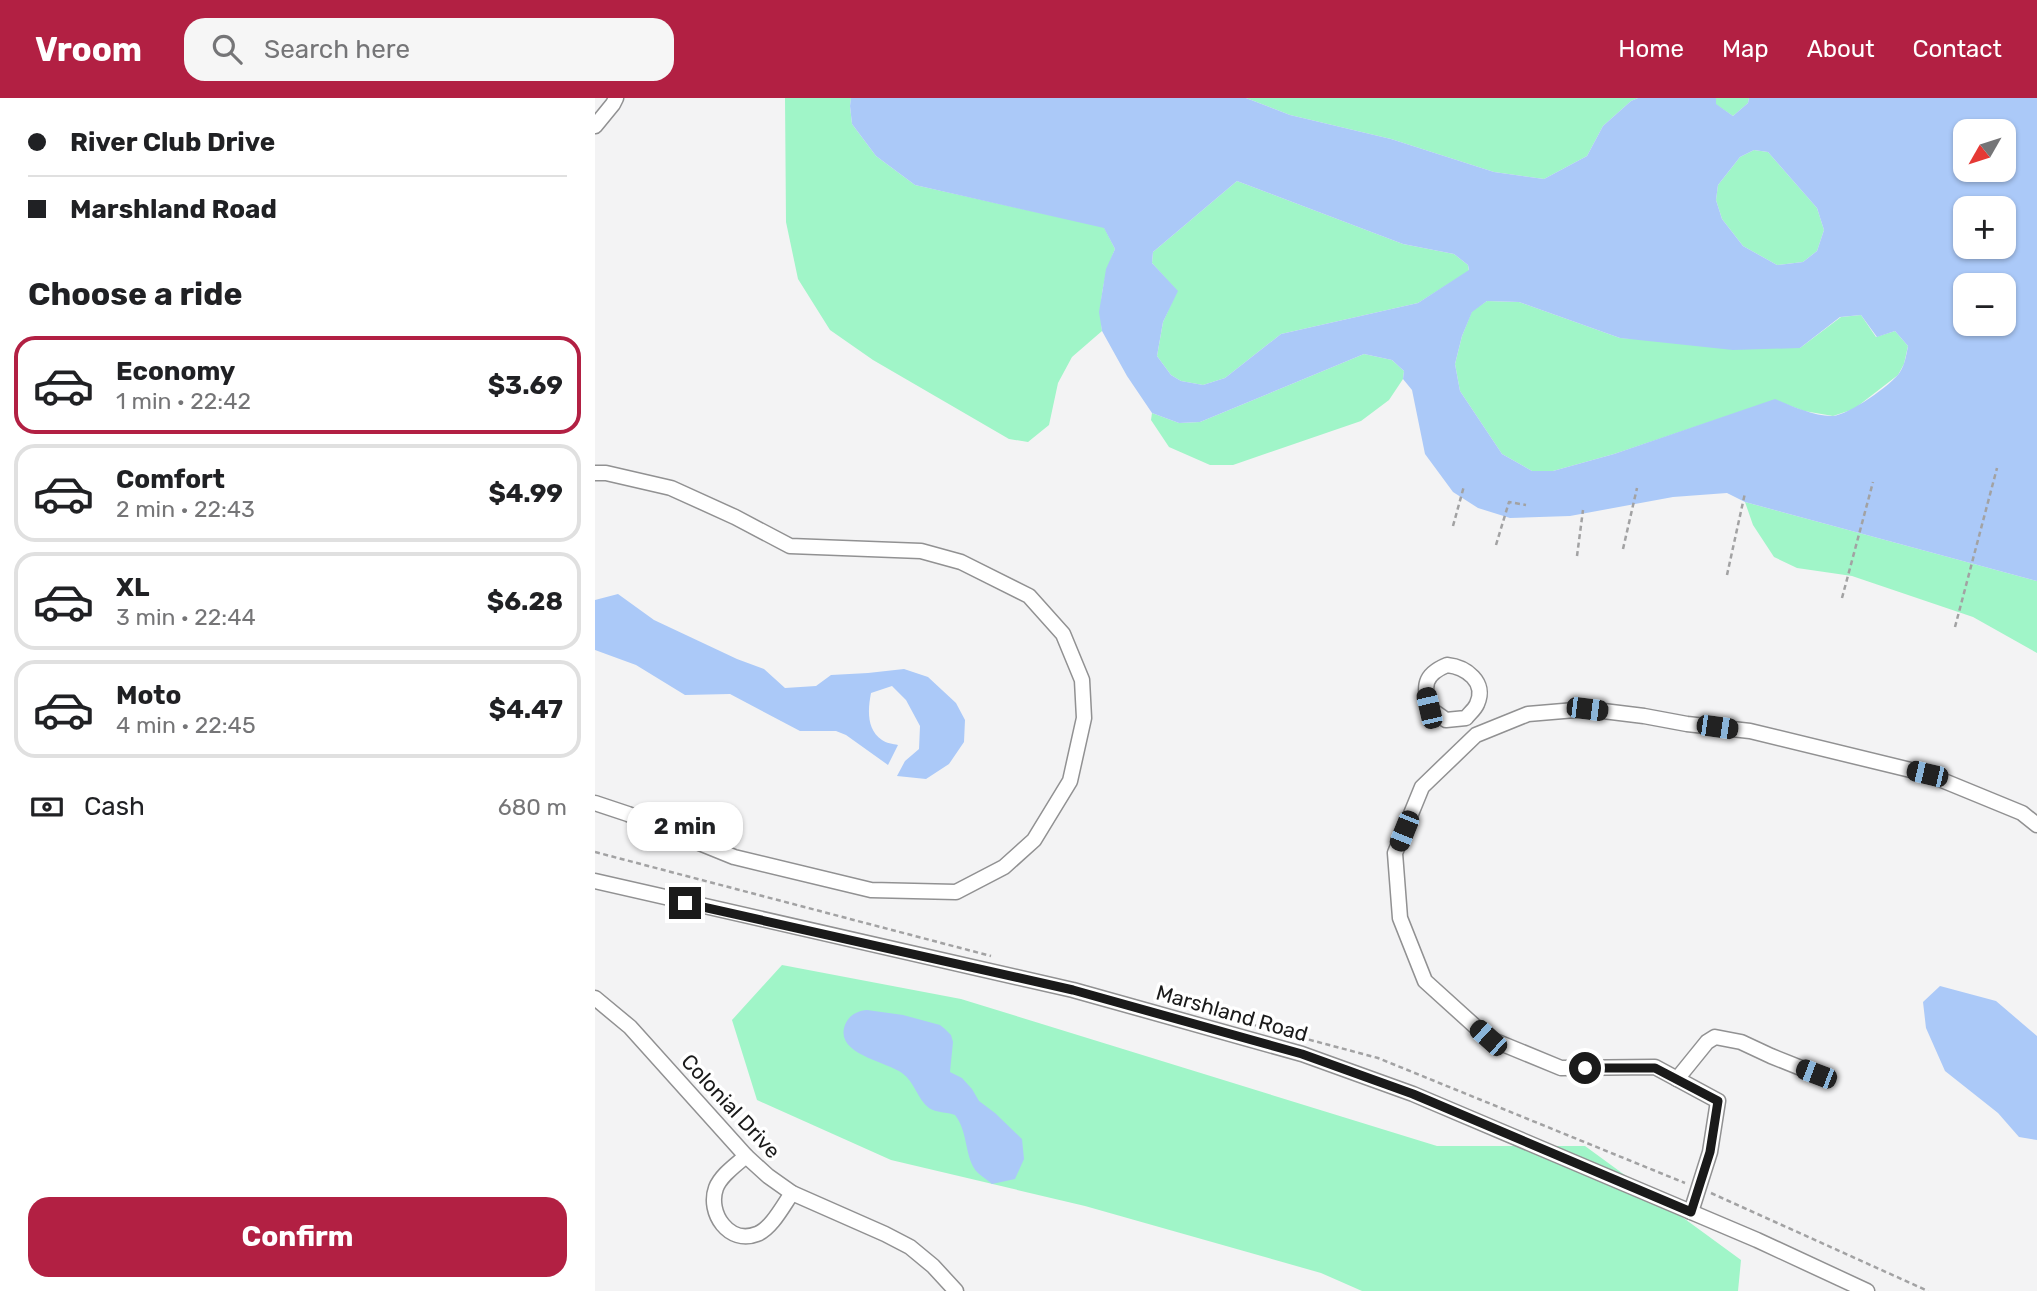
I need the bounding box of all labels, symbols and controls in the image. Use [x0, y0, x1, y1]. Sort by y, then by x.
search box [184, 18, 674, 81]
text: Vroom [35, 30, 142, 69]
icon: search [208, 30, 246, 68]
text: Search here [264, 34, 410, 65]
text: Home [1618, 35, 1684, 63]
text: Map [1722, 35, 1769, 63]
text: About [1807, 35, 1875, 63]
text: Contact [1913, 35, 2002, 63]
north arrow [1953, 119, 2016, 182]
map controls [1953, 119, 2016, 336]
text: River Club Drive [70, 127, 275, 158]
text: Marshland Road [70, 194, 277, 225]
button: + [1953, 196, 2016, 259]
button: − [1953, 273, 2016, 336]
text: Choose a ride [28, 275, 242, 313]
icon: car [32, 354, 95, 417]
text: Economy [116, 356, 235, 387]
text: $3.69 [488, 370, 563, 401]
text: 1 min · 22:42 [116, 387, 251, 415]
icon: car [32, 462, 95, 525]
text: Comfort [116, 464, 225, 495]
text: $4.99 [488, 478, 563, 509]
text: 2 min · 22:43 [116, 495, 255, 523]
icon: car [32, 570, 95, 633]
text: XL [116, 572, 149, 603]
text: $6.28 [487, 586, 563, 617]
text: 3 min · 22:44 [116, 603, 256, 631]
icon: car [32, 678, 95, 741]
text: Moto [116, 680, 181, 711]
car [1415, 685, 1444, 731]
text: $4.47 [489, 694, 563, 725]
car [1565, 696, 1610, 722]
text: 4 min · 22:45 [116, 711, 256, 739]
car [1695, 714, 1740, 740]
car [1905, 759, 1950, 789]
icon: cash [28, 788, 66, 826]
text: Cash [84, 791, 145, 822]
text: 680 m [498, 793, 567, 821]
callout: 2 min [627, 802, 743, 850]
car [1387, 808, 1422, 854]
text: 2 min [654, 812, 716, 840]
route end [669, 887, 701, 919]
street label: Marshland Road [1153, 979, 1311, 1047]
car [1466, 1016, 1511, 1060]
street label: Colonial Drive [676, 1049, 786, 1163]
route start [1569, 1052, 1601, 1084]
car [1793, 1057, 1840, 1091]
button: Confirm [28, 1197, 567, 1277]

